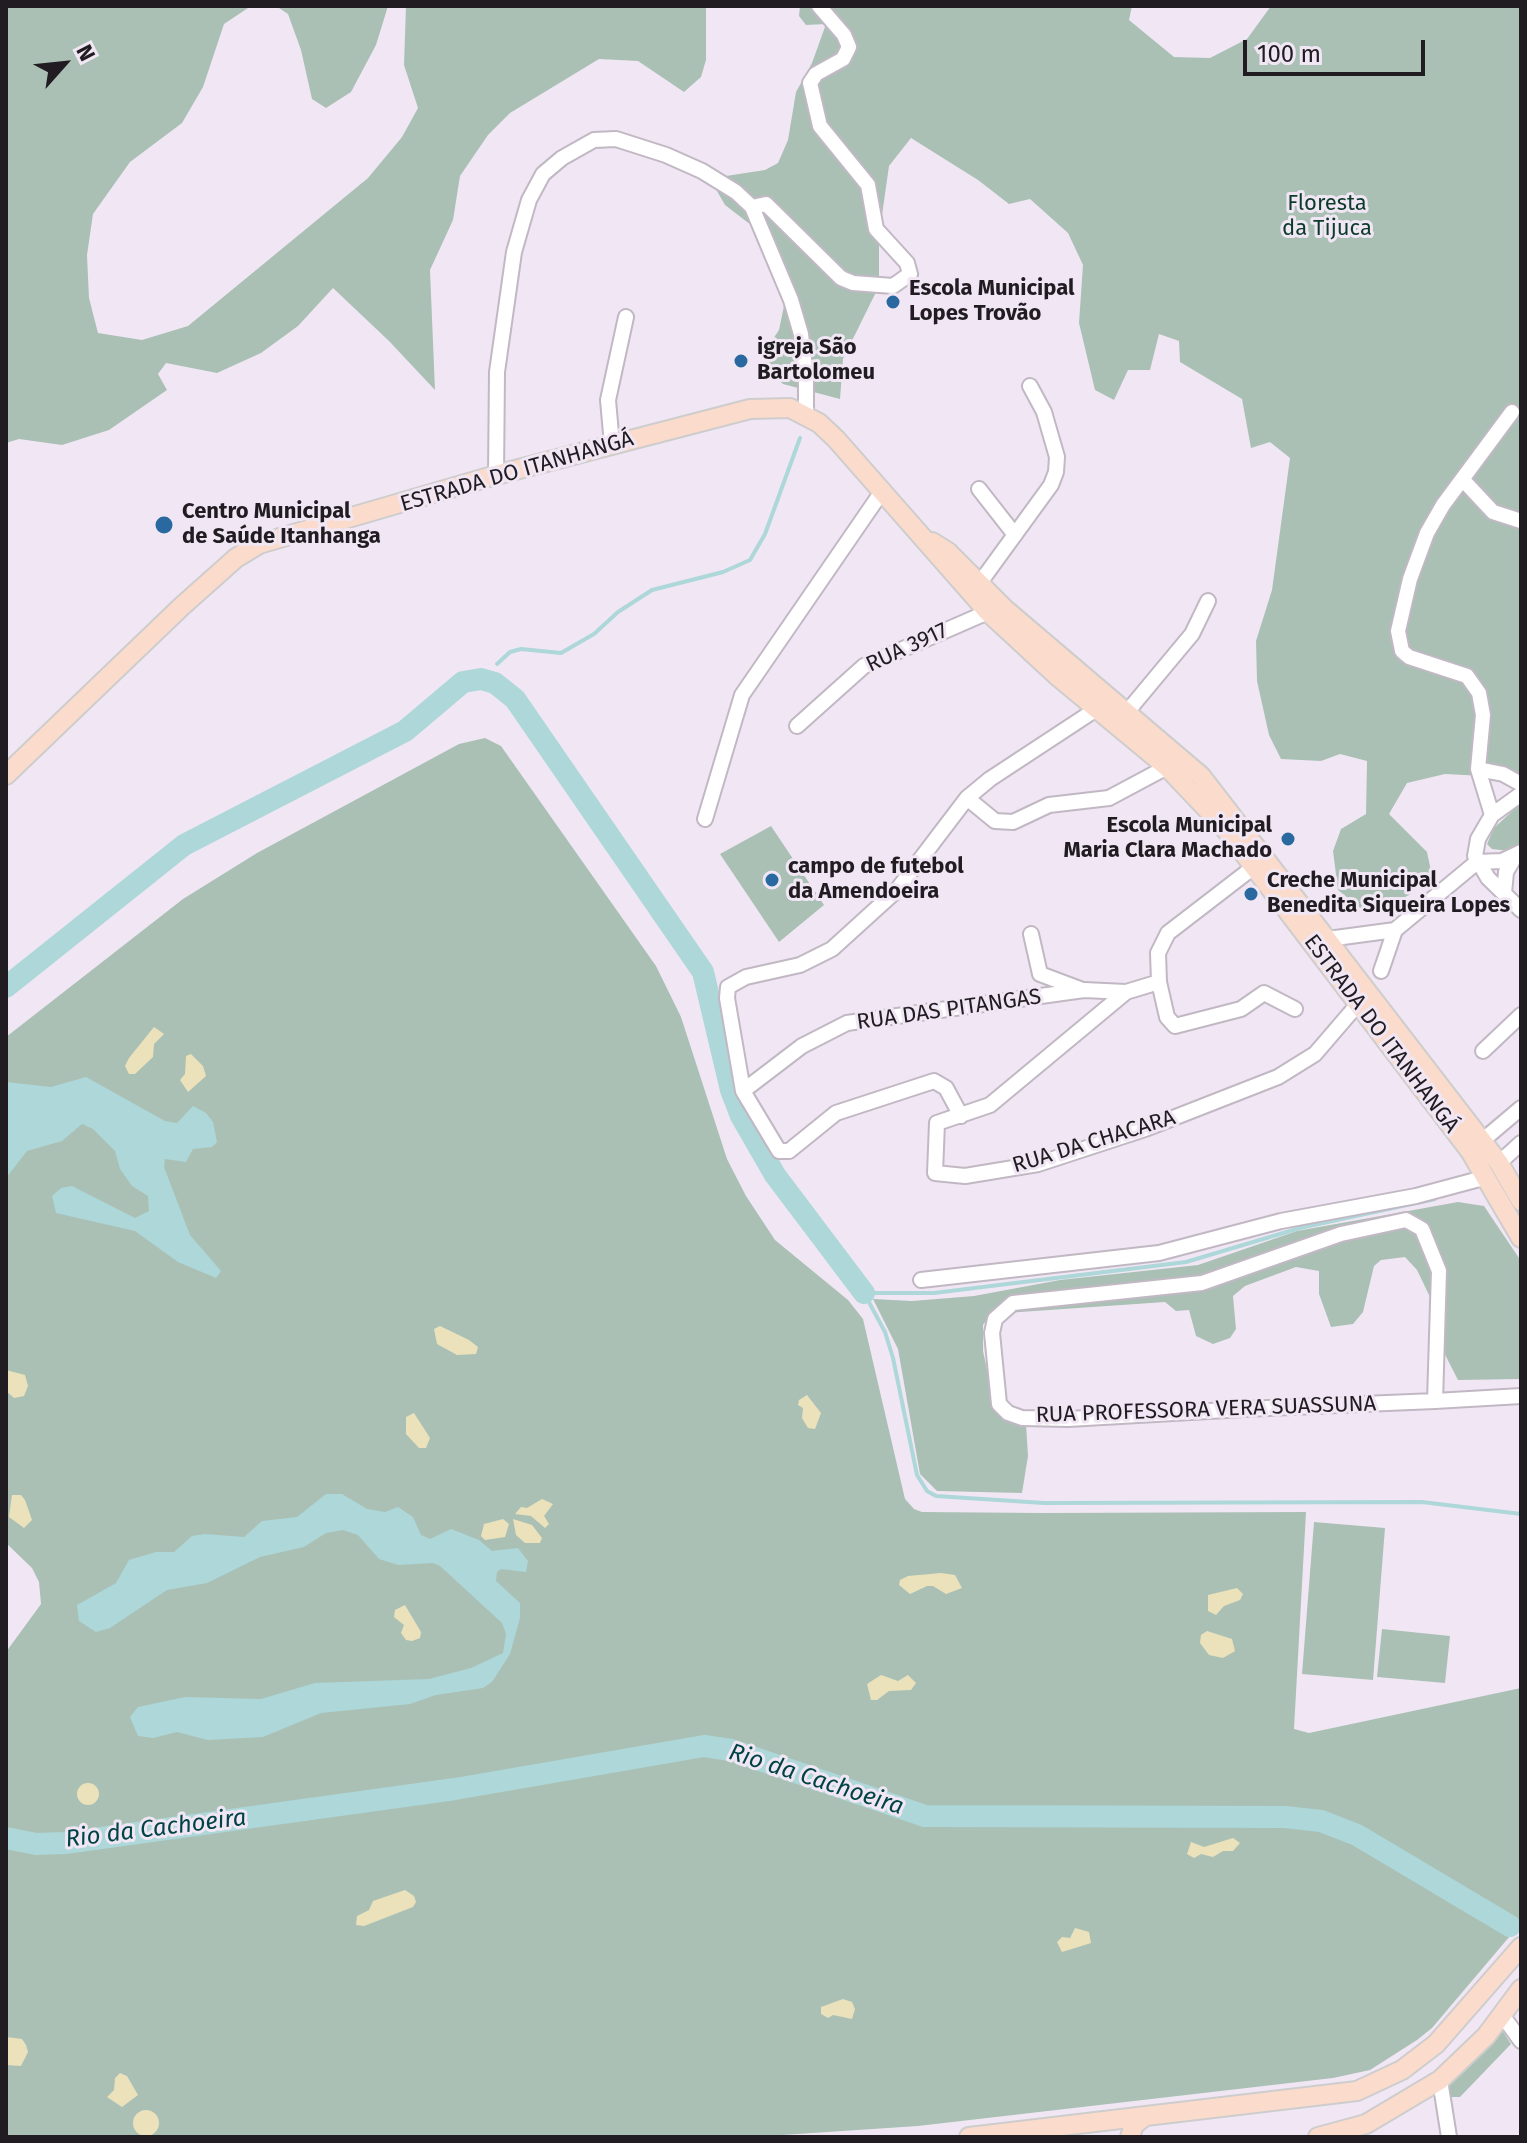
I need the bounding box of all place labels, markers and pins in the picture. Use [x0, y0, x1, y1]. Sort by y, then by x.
place label: Escola Municipal Lopes Trovão [909, 276, 1075, 328]
marker: Escola Municipal Lopes Trovão [884, 293, 902, 311]
place label: igreja São Bartolomeu [757, 335, 875, 386]
marker: igreja São Bartolomeu [732, 352, 750, 370]
place label: Centro Municipal de Saúde Itanhanga [182, 499, 381, 550]
marker: Centro Municipal de Saúde Itanhanga [153, 514, 175, 536]
place label: Escola Municipal Maria Clara Machado [1063, 813, 1272, 864]
marker: Escola Municipal Maria Clara Machado [1279, 830, 1297, 848]
place label: campo de futebol da Amendoeira [788, 854, 964, 906]
place label: Creche Municipal Benedita Siqueira Lopes [1267, 868, 1510, 920]
marker: campo de futebol da Amendoeira [763, 871, 781, 889]
marker: Creche Municipal Benedita Siqueira Lopes [1242, 885, 1260, 903]

